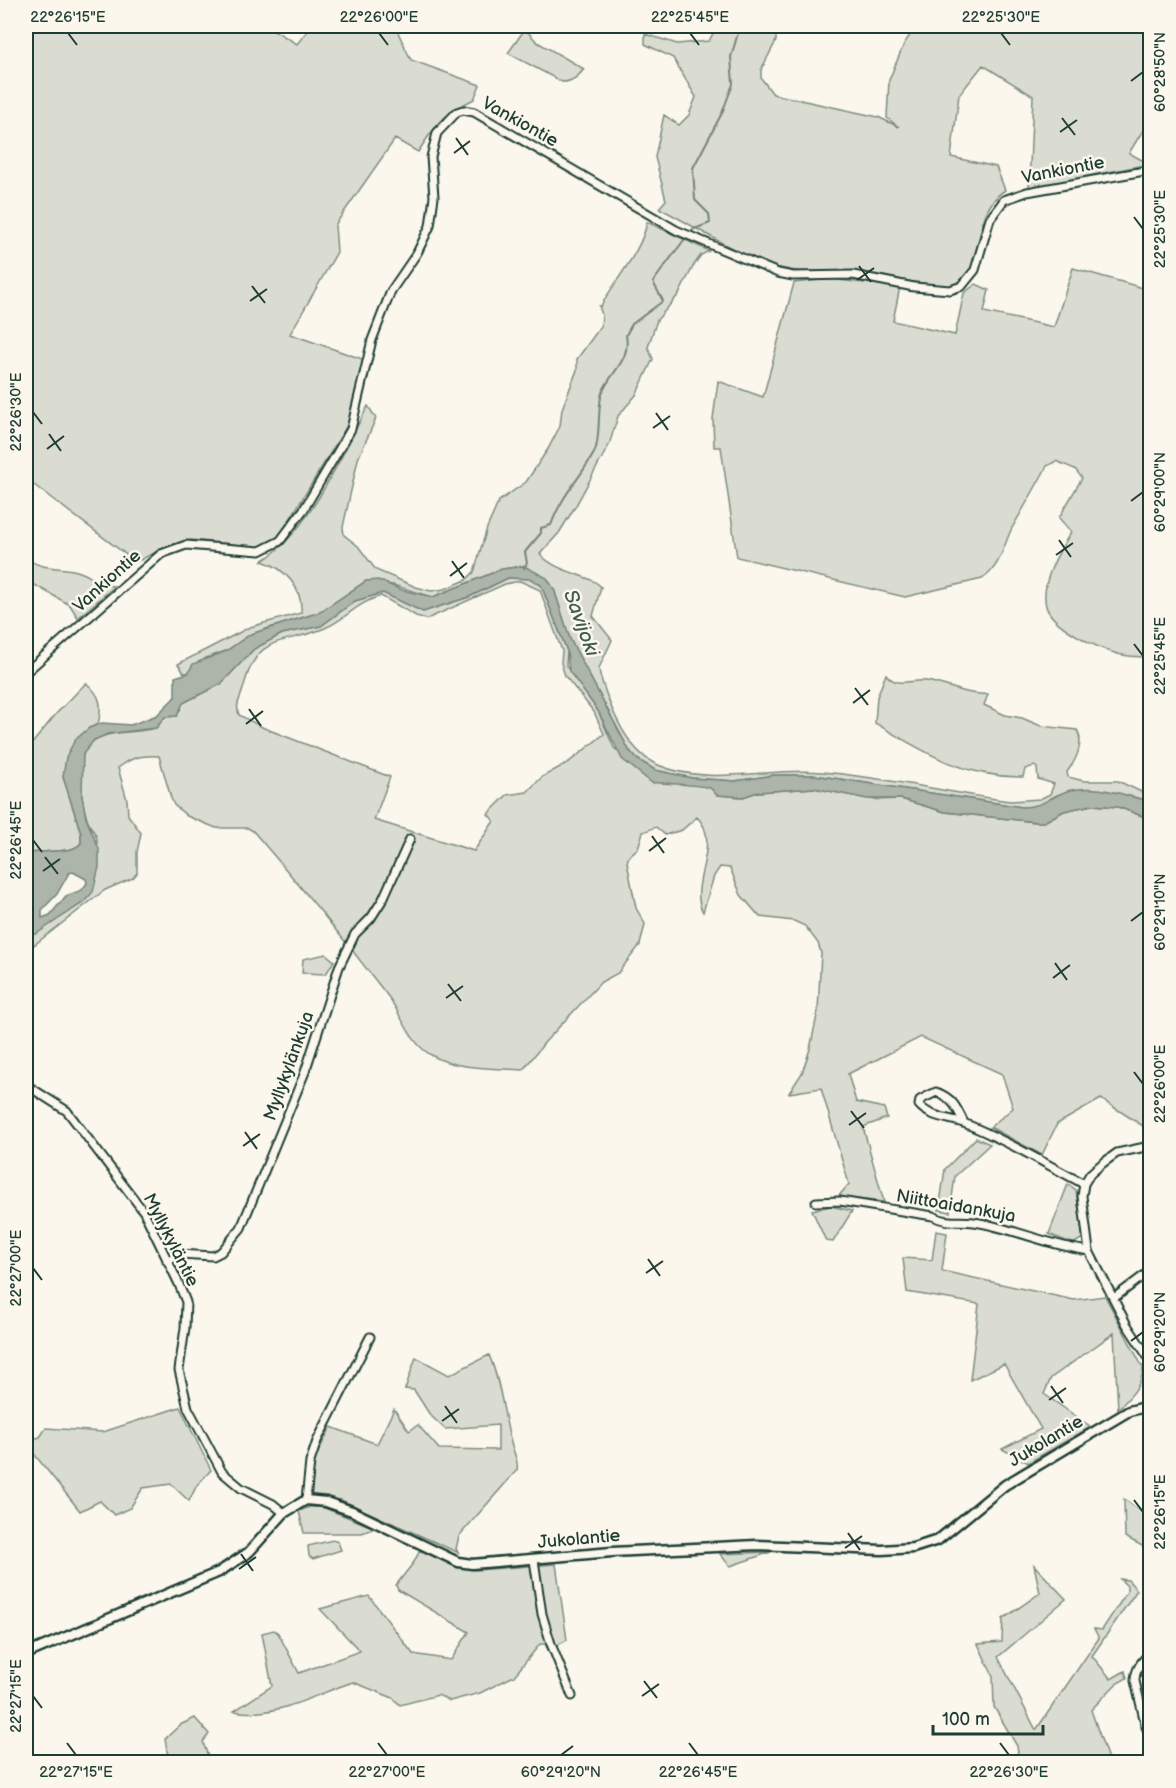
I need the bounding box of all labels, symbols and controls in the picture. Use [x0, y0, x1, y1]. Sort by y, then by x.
text: 22°26'15"E [30, 8, 106, 27]
text: 22°26'00"E [340, 8, 418, 27]
text: 22°25'45"E [651, 8, 729, 27]
text: 22°25'30"E [962, 8, 1040, 27]
text: 60°28'50"N [1151, 32, 1170, 112]
street label: Vankiontie [478, 92, 562, 152]
street label: Vankiontie [1020, 152, 1106, 188]
text: 22°25'30"E [1151, 190, 1170, 268]
text: 22°26'30"E [7, 372, 26, 452]
text: 60°29'00"N [1151, 452, 1170, 532]
street label: Vankiontie [69, 545, 145, 617]
water label: Savijoki [558, 586, 605, 661]
text: 22°25'45"E [1151, 617, 1170, 695]
text: 22°26'45"E [7, 801, 26, 879]
text: 60°29'10"N [1151, 873, 1170, 951]
street label: Myllykylänkuja [260, 1009, 318, 1123]
text: 22°26'00"E [1151, 1045, 1170, 1123]
street label: Niittoaidankuja [895, 1185, 1017, 1227]
street label: Myllykyläntie [139, 1190, 204, 1290]
text: 22°27'00"E [7, 1229, 26, 1306]
text: 60°29'20"N [1151, 1292, 1170, 1372]
street label: Jukolantie [1005, 1411, 1087, 1471]
text: 22°26'15"E [1151, 1474, 1170, 1550]
street label: Jukolantie [537, 1525, 621, 1553]
text: 22°27'15"E [7, 1659, 26, 1733]
scale bar [933, 1698, 1042, 1736]
text: 100 m [942, 1709, 990, 1730]
text: 22°27'15"E [39, 1763, 113, 1782]
text: 22°27'00"E [349, 1763, 426, 1782]
text: 60°29'20"N [521, 1763, 601, 1782]
text: 22°26'45"E [659, 1763, 737, 1782]
text: 22°26'30"E [969, 1763, 1049, 1782]

